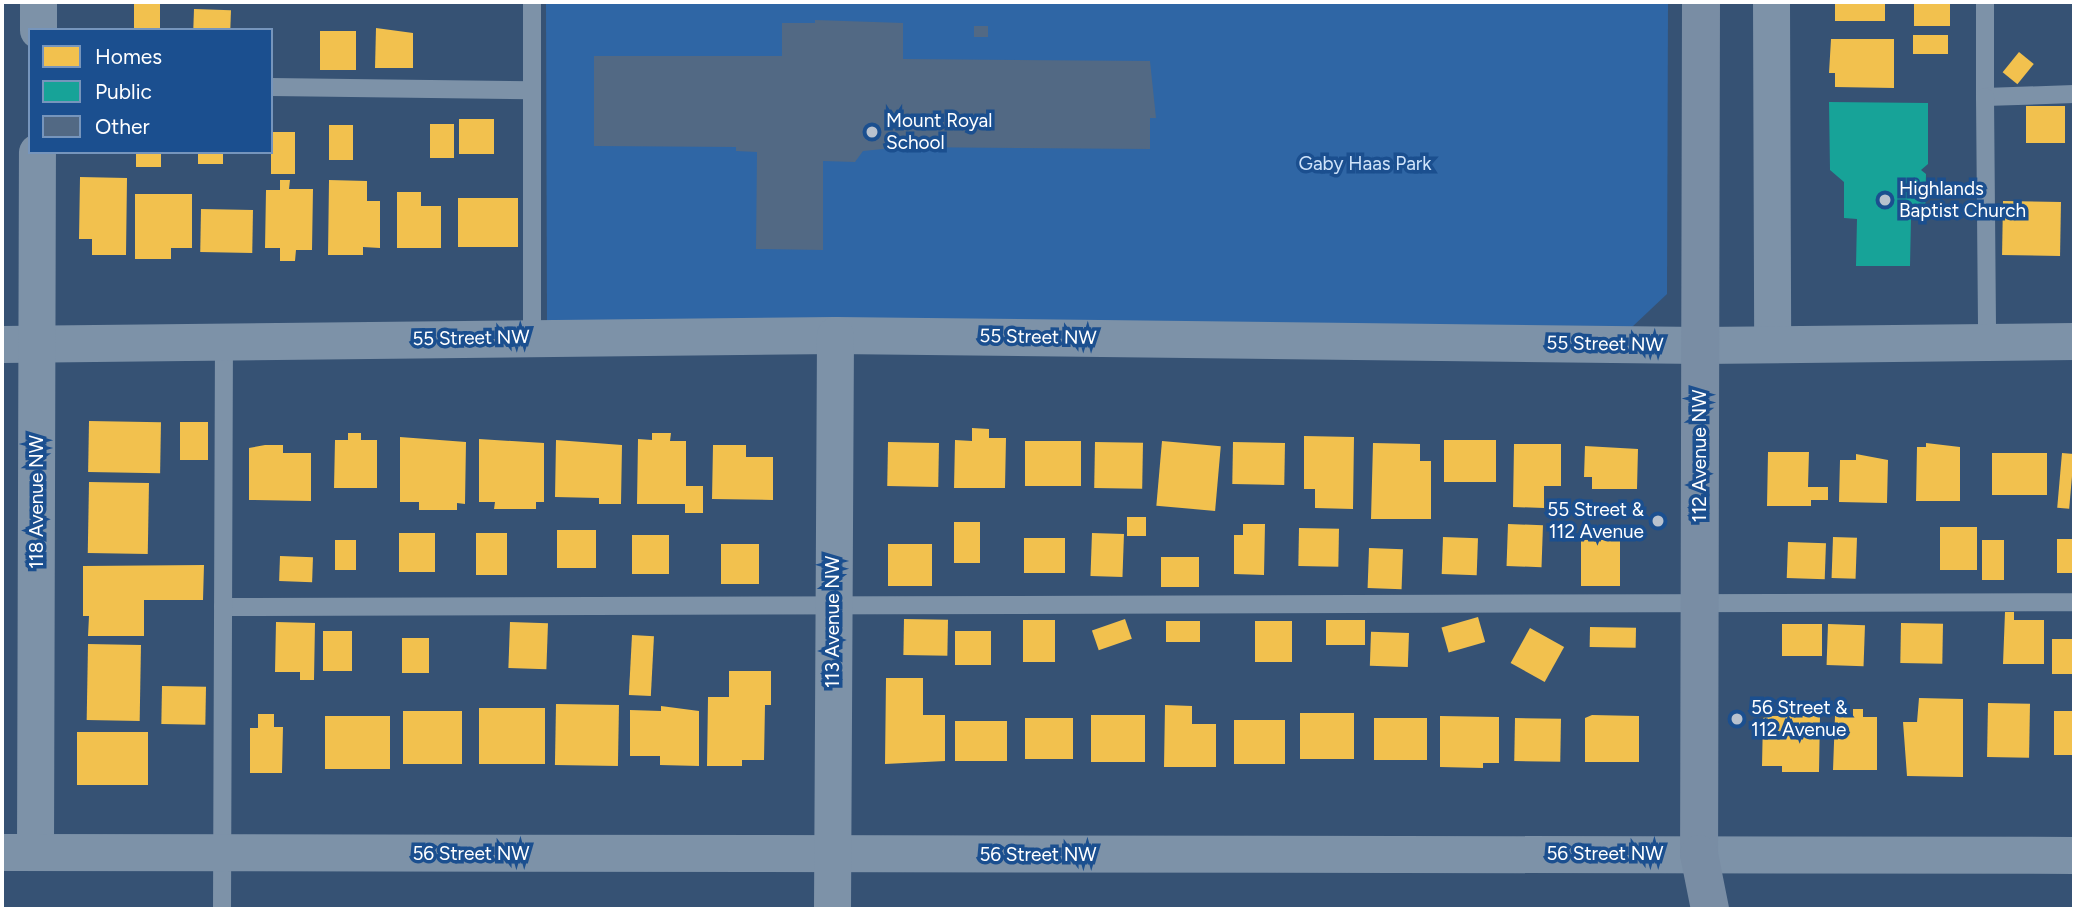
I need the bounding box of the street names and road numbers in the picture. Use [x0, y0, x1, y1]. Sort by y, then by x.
street label: 55 Street NW [979, 325, 1097, 349]
street label: 55 Street NW [412, 326, 530, 350]
street label: 55 Street NW [1546, 332, 1664, 356]
street label: 112 Avenue NW [1689, 390, 1711, 522]
street label: 118 Avenue NW [26, 435, 48, 569]
street label: 113 Avenue NW [822, 556, 844, 688]
street label: 56 Street NW [412, 843, 530, 865]
street label: 56 Street NW [1546, 843, 1664, 865]
street label: 56 Street NW [979, 844, 1097, 866]

